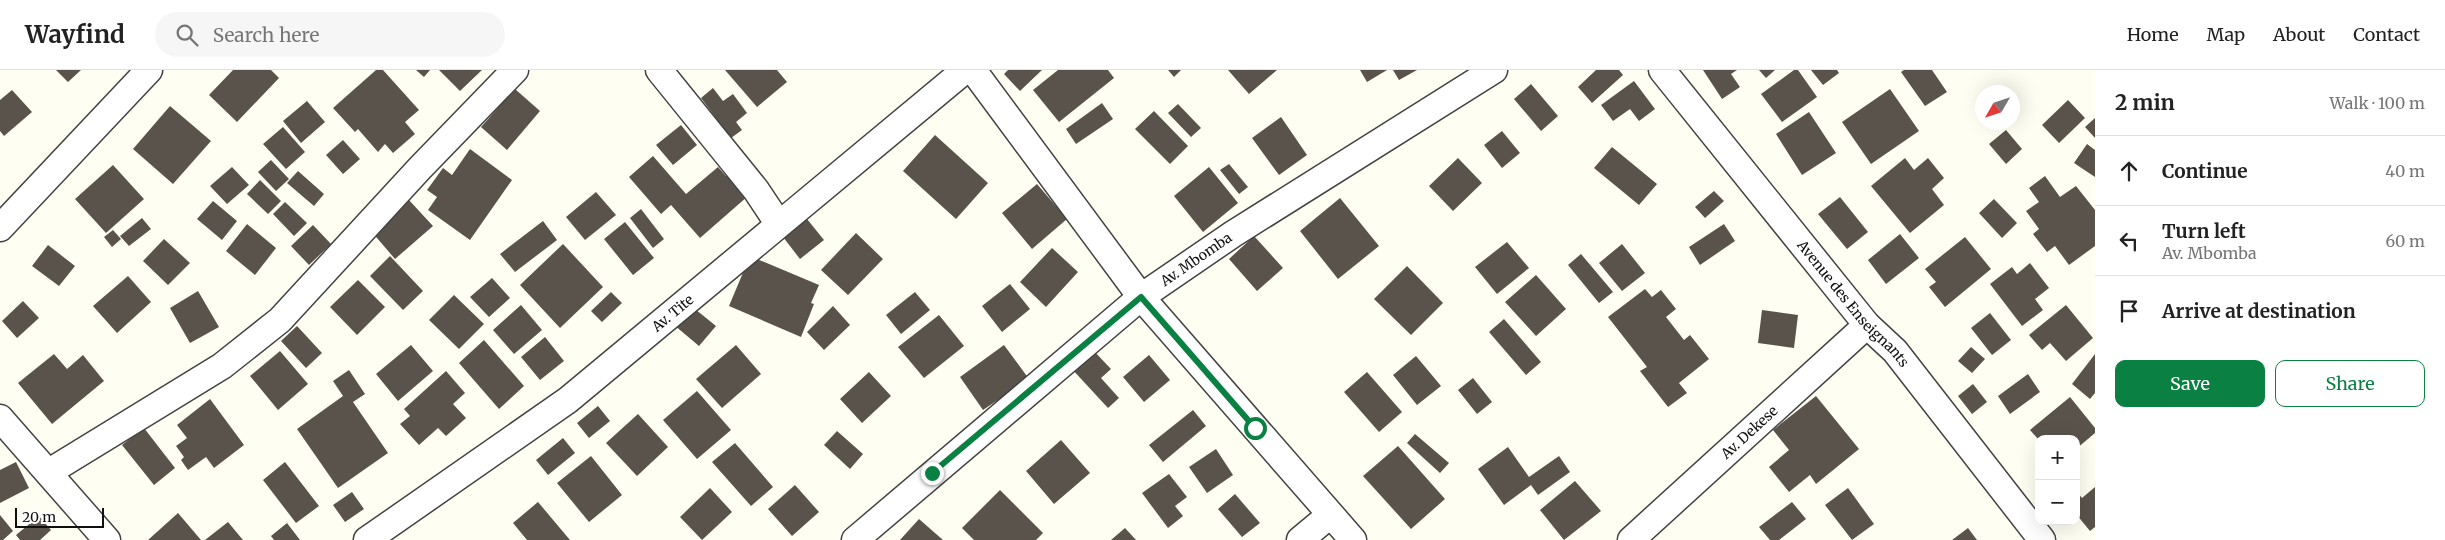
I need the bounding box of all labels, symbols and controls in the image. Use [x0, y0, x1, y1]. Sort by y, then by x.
search box [155, 12, 505, 57]
text: Wayfind [25, 19, 125, 50]
icon: search [173, 21, 201, 49]
text: Search here [213, 23, 319, 47]
text: Home [2127, 23, 2179, 46]
text: Map [2207, 23, 2245, 46]
text: About [2273, 23, 2325, 46]
text: Contact [2353, 23, 2420, 46]
north arrow [1975, 85, 2020, 130]
text: 2 min [2115, 89, 2175, 116]
text: Walk · 100 m [2330, 93, 2425, 113]
icon: ahead [2115, 157, 2143, 185]
text: Continue [2162, 159, 2248, 183]
text: 40 m [2385, 161, 2425, 181]
text: Turn left [2162, 219, 2246, 243]
icon: left [2115, 227, 2143, 255]
street label: Av. Mbomba [1156, 228, 1236, 291]
text: 60 m [2385, 231, 2425, 251]
street label: Avenue des Enseignants [1793, 236, 1913, 371]
text: Av. Mbomba [2162, 243, 2257, 263]
street label: Av. Tite [647, 290, 697, 336]
icon: arrive [2115, 297, 2143, 325]
text: Arrive at destination [2162, 299, 2356, 323]
button: Save [2115, 360, 2265, 407]
button: Share [2275, 360, 2425, 407]
street label: Av. Dekese [1716, 402, 1781, 463]
route start [1244, 417, 1267, 440]
map controls [2035, 435, 2080, 525]
button: + [2035, 435, 2080, 480]
route end [921, 462, 944, 485]
button: − [2035, 480, 2080, 525]
scale bar [15, 505, 104, 528]
text: 20 m [22, 508, 56, 526]

